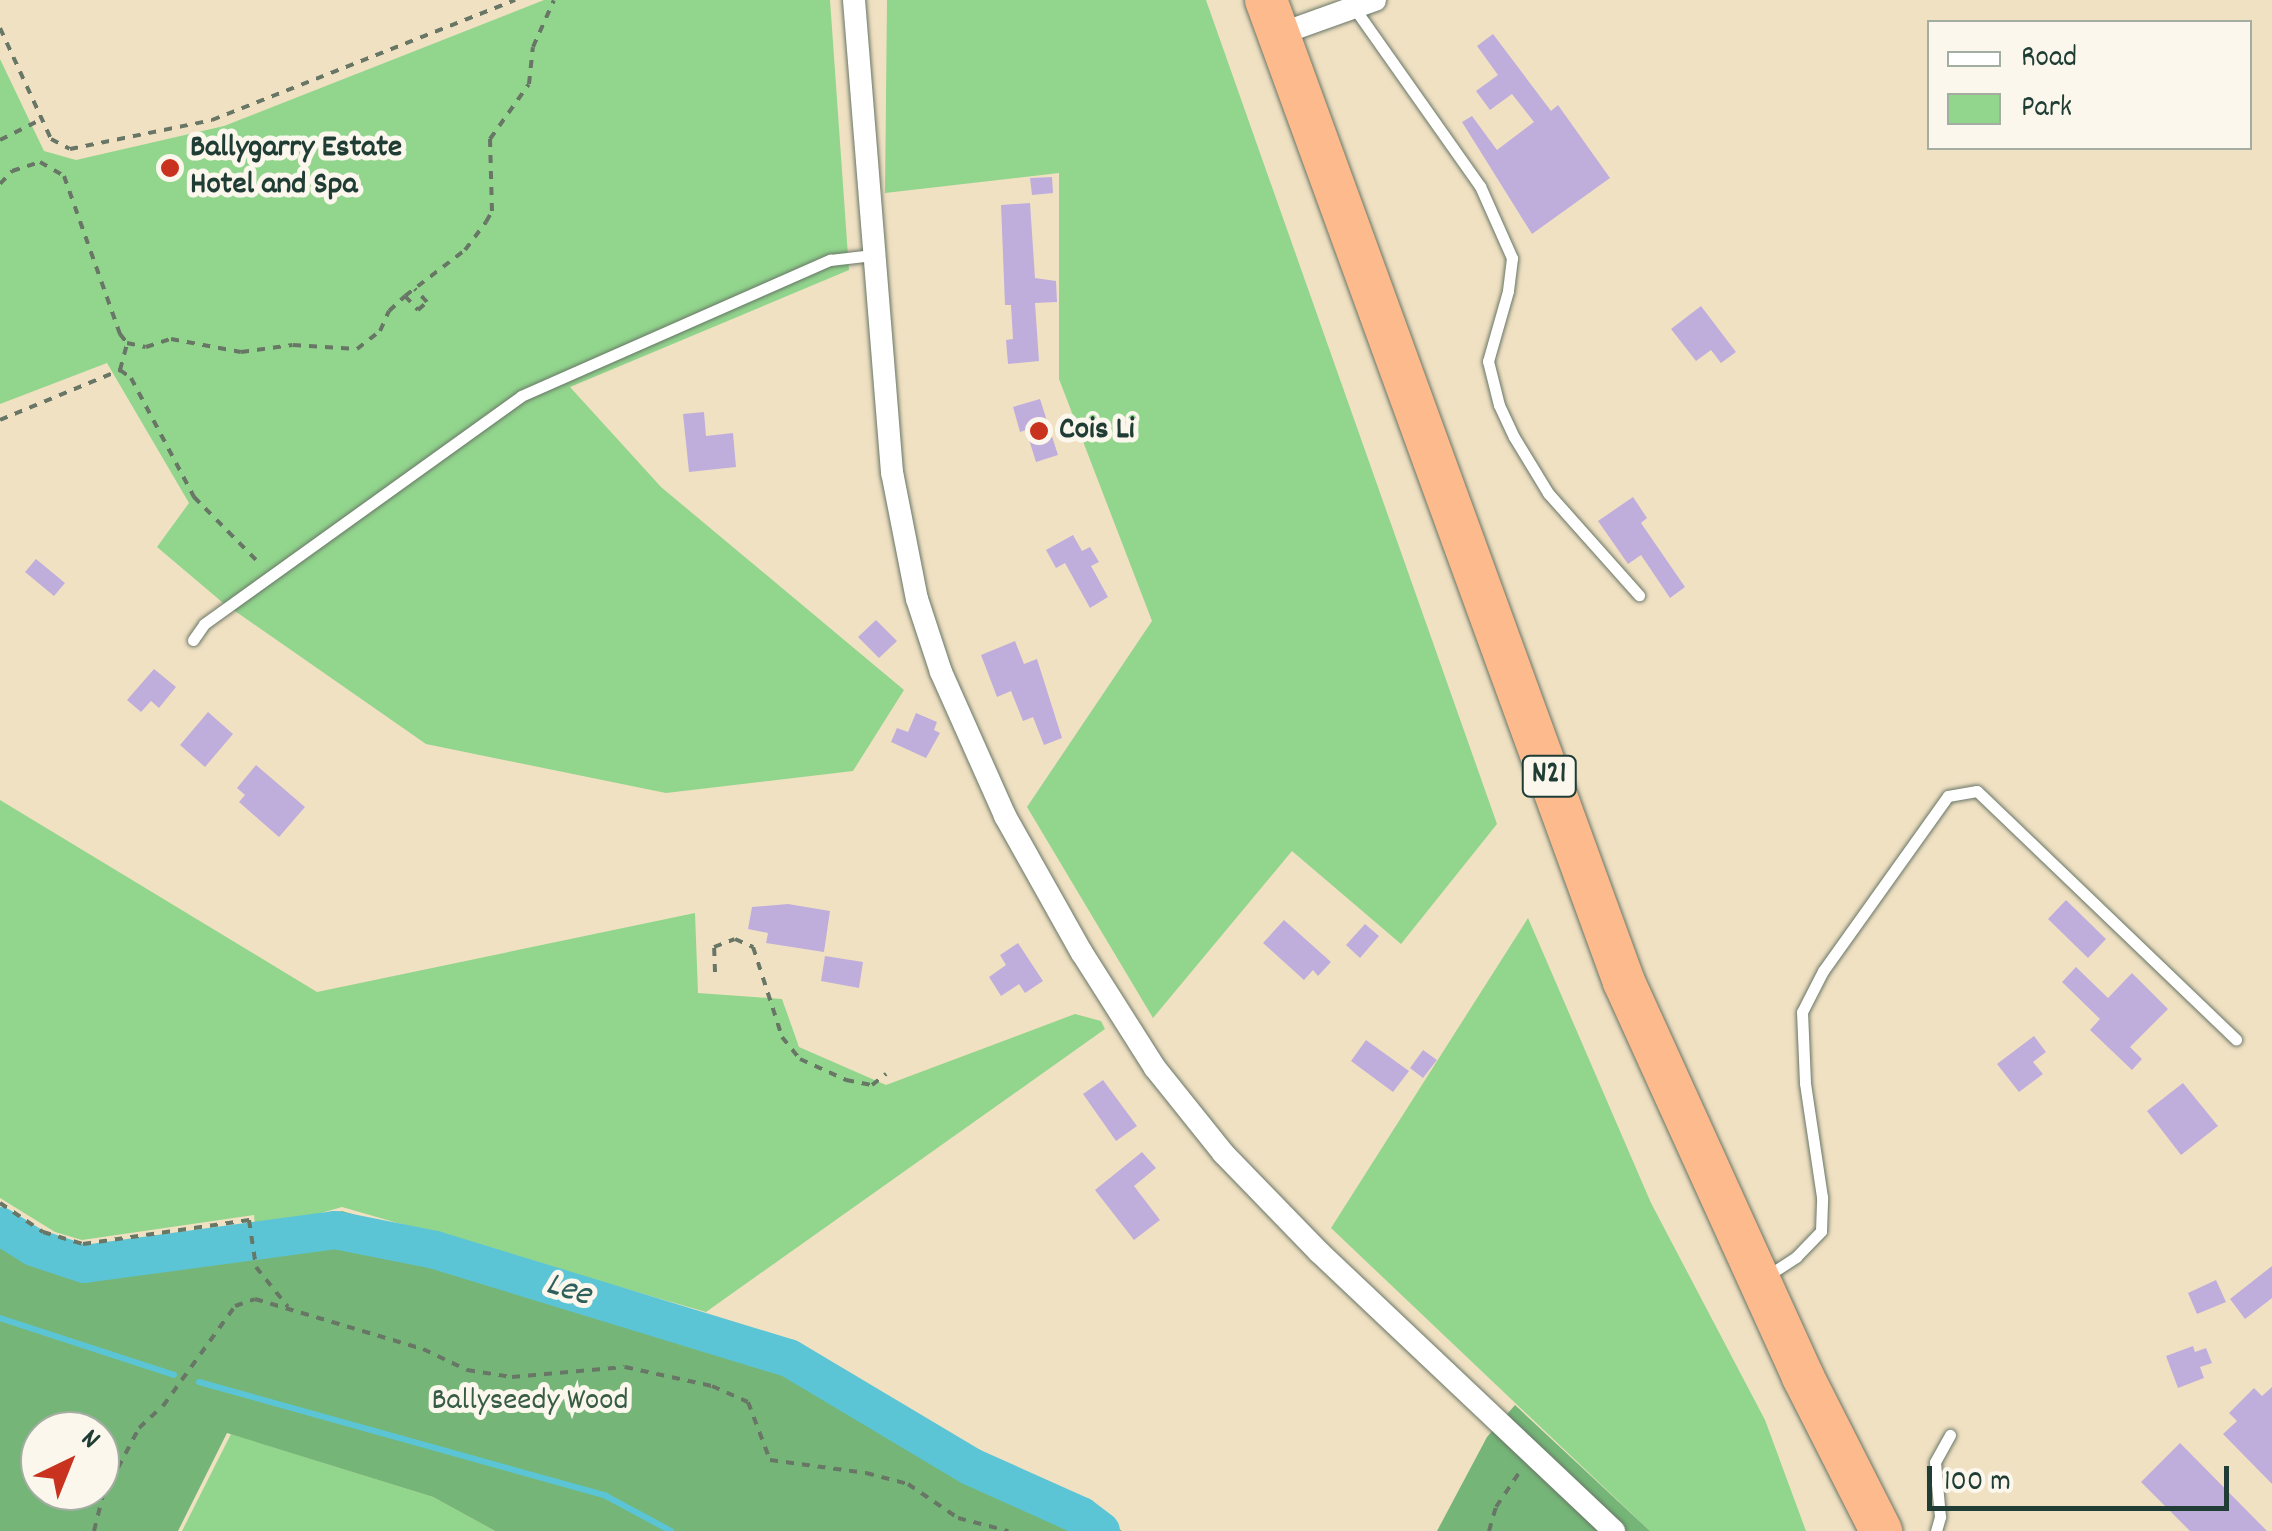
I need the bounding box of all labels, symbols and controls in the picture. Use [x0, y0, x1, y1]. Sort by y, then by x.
legend [1927, 20, 2252, 150]
text: Road [2021, 38, 2077, 81]
text: Park [2021, 88, 2072, 131]
place label: Ballygarry Estate Hotel and Spa [190, 131, 402, 206]
marker: Ballygarry Estate Hotel and Spa [159, 157, 181, 179]
place label: Cois Li [1059, 412, 1135, 450]
marker: Cois Li [1028, 420, 1050, 442]
road number: N21 [1522, 751, 1576, 801]
water label: Lee [540, 1264, 596, 1318]
park label: Ballyseedy Wood [431, 1383, 629, 1421]
north arrow [20, 1411, 120, 1511]
text: N [70, 1421, 108, 1460]
scale bar [1932, 1446, 2234, 1508]
text: 100 m [1944, 1462, 2011, 1505]

